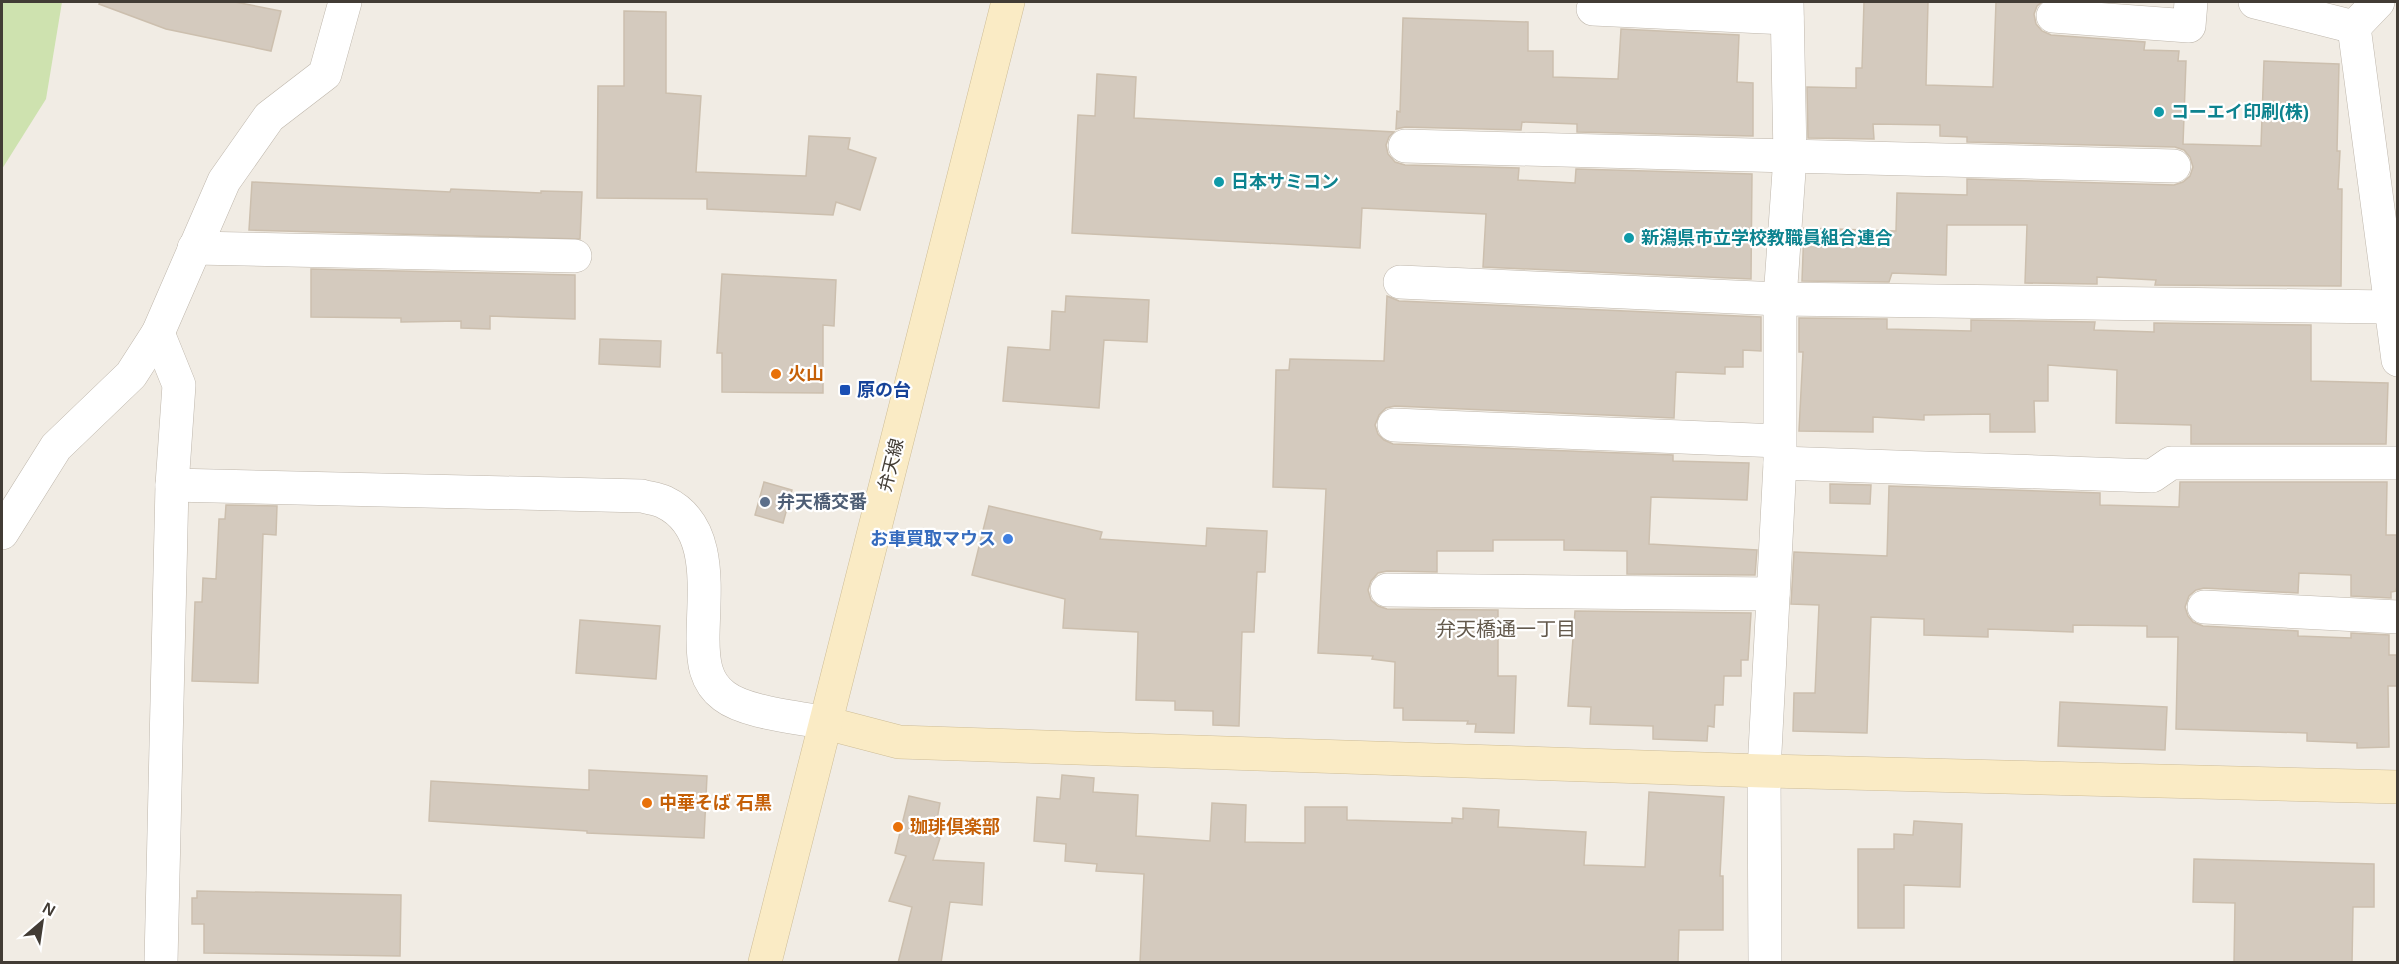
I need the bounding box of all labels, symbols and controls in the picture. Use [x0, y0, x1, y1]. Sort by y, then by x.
place label: コーエイ印刷(株) [2171, 102, 2309, 122]
marker: コーエイ印刷(株) [2152, 105, 2166, 119]
place label: 日本サミコン [1231, 172, 1339, 192]
marker: 日本サミコン [1212, 175, 1226, 189]
place label: 新潟県市立学校教職員組合連合 [1641, 228, 1893, 248]
marker: 新潟県市立学校教職員組合連合 [1622, 231, 1636, 245]
place label: 火山 [788, 364, 824, 384]
marker: 火山 [769, 367, 783, 381]
place label: 原の台 [857, 380, 911, 400]
marker: 原の台 [838, 383, 852, 397]
street label: 弁天線 [875, 436, 907, 494]
place label: 弁天橋交番 [777, 492, 867, 512]
marker: 弁天橋交番 [758, 495, 772, 509]
place label: お車買取マウス [870, 529, 996, 549]
marker: お車買取マウス [1001, 532, 1015, 546]
district label: 弁天橋通一丁目 [1436, 618, 1576, 640]
place label: 中華そば 石黒 [659, 793, 772, 813]
marker: 中華そば 石黒 [640, 796, 654, 810]
place label: 珈琲倶楽部 [910, 817, 1000, 837]
marker: 珈琲倶楽部 [891, 820, 905, 834]
north arrow [12, 892, 72, 952]
text: N [40, 899, 58, 920]

